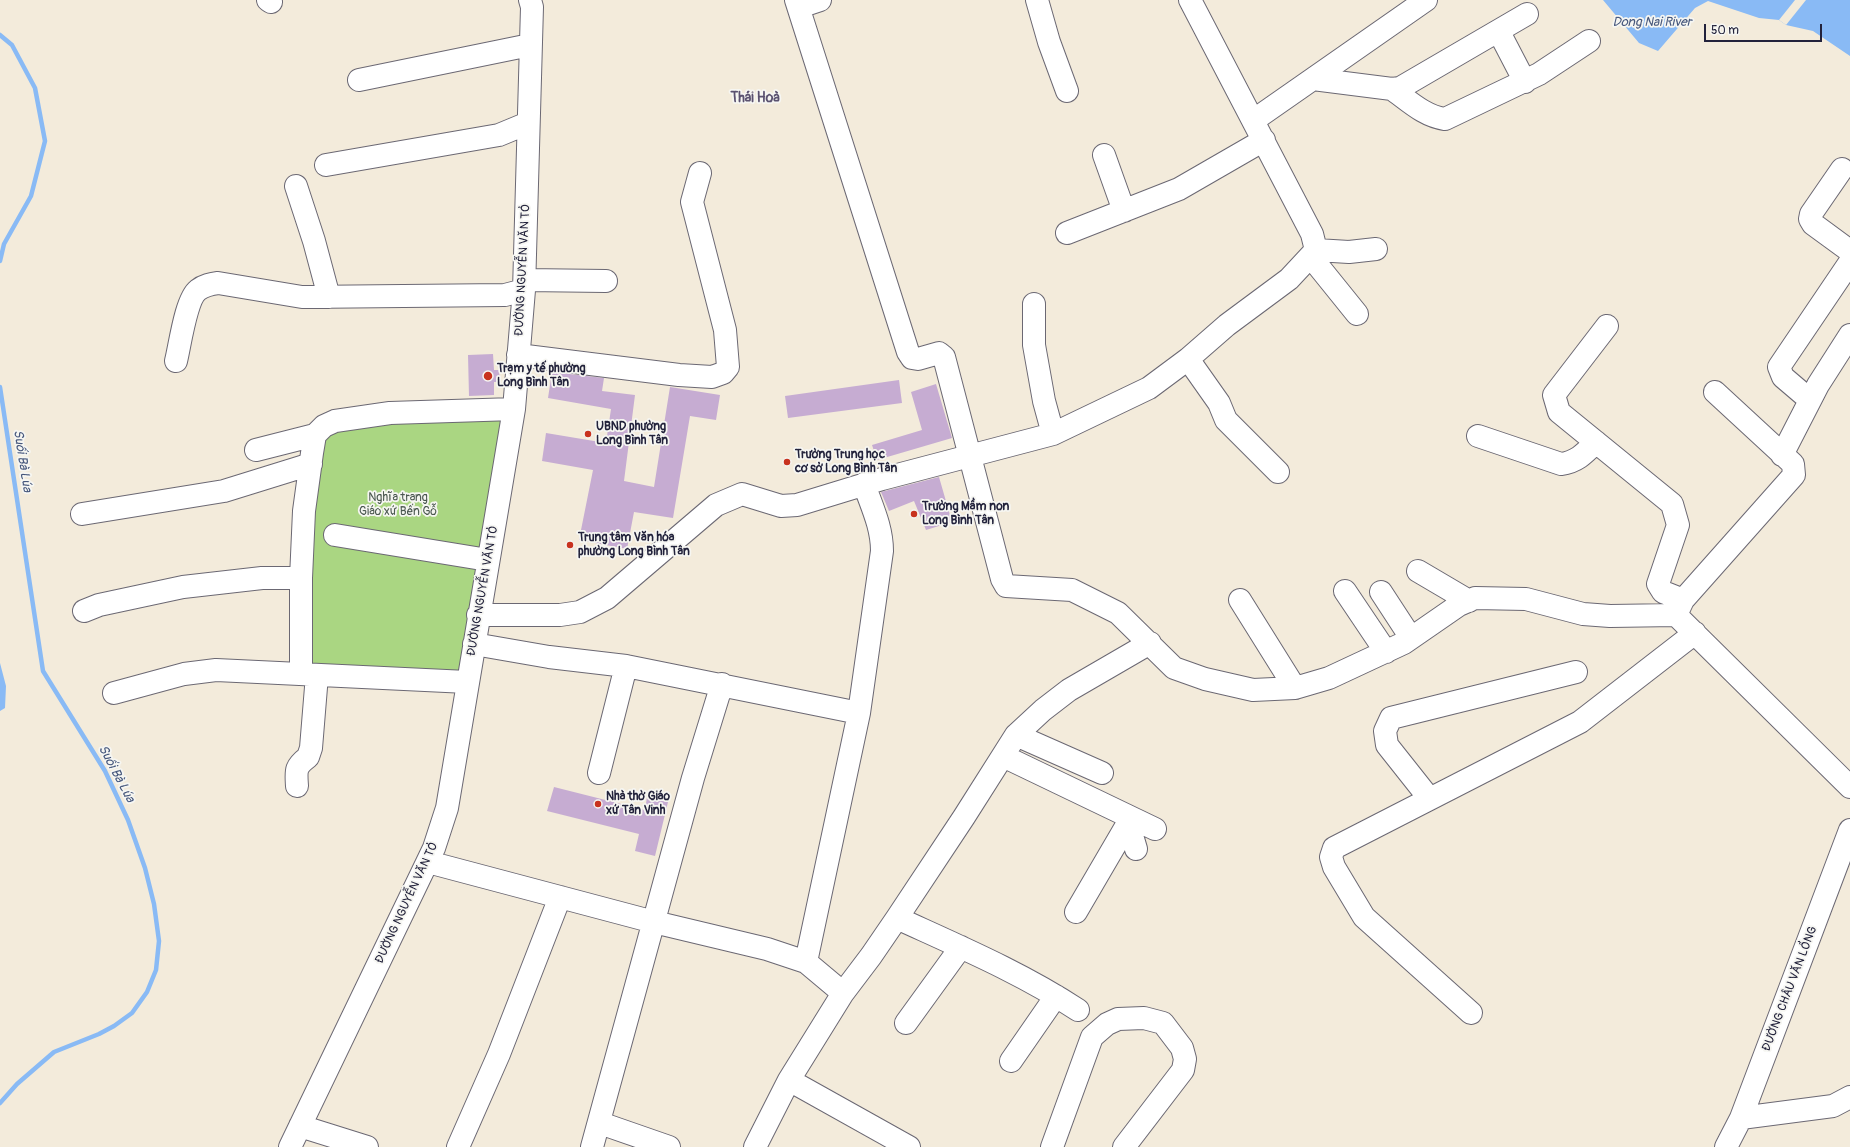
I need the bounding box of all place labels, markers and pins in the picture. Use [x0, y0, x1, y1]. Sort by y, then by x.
place label: Trạm y tế phường Long Bình Tân [497, 362, 586, 390]
marker: Trạm y tế phường Long Bình Tân [482, 370, 494, 382]
place label: UBND phường Long Bình Tân [596, 420, 668, 448]
marker: UBND phường Long Bình Tân [583, 429, 593, 439]
place label: Trường Trung học cơ sở Long Bình Tân [795, 448, 897, 476]
marker: Trường Trung học cơ sở Long Bình Tân [782, 457, 792, 467]
place label: Trường Mầm non Long Bình Tân [922, 500, 1009, 528]
marker: Trường Mầm non Long Bình Tân [909, 509, 919, 519]
place label: Trung tâm Văn hóa phường Long Bình Tân [578, 531, 690, 559]
marker: Trung tâm Văn hóa phường Long Bình Tân [565, 540, 575, 550]
place label: Nhà thờ Giáo xứ Tân Vinh [606, 790, 670, 818]
marker: Nhà thờ Giáo xứ Tân Vinh [593, 799, 603, 809]

